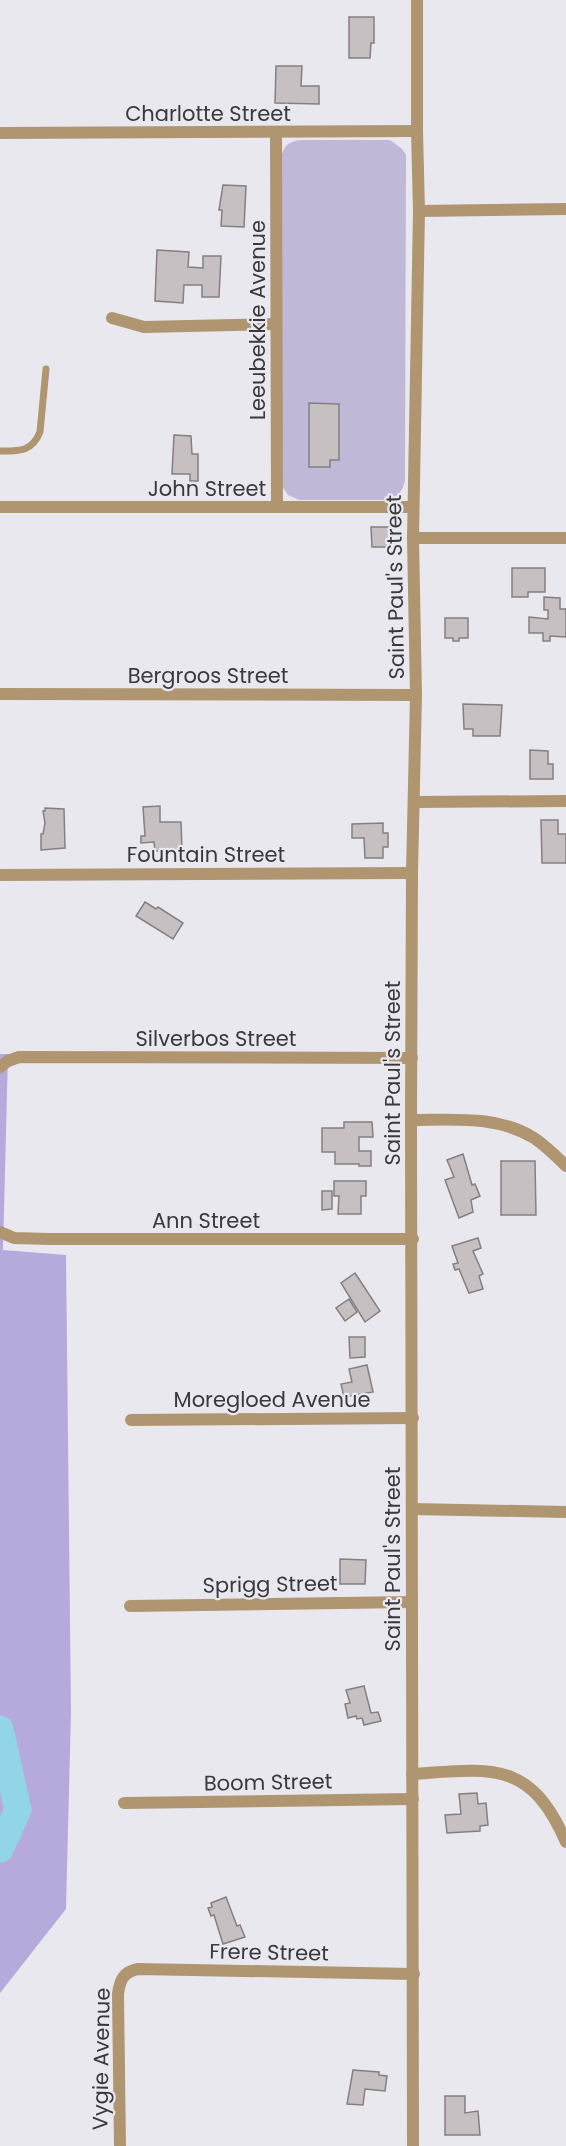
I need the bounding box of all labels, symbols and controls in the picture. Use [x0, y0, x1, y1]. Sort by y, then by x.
street label: Charlotte Street [125, 99, 291, 128]
street label: Leeubekkie Avenue [243, 220, 272, 420]
street label: John Street [148, 474, 266, 503]
street label: Saint Paul's Street [379, 494, 411, 680]
street label: Bergroos Street [128, 661, 288, 690]
street label: Fountain Street [127, 840, 285, 869]
street label: Saint Paul's Street [378, 981, 407, 1165]
street label: Silverbos Street [136, 1024, 297, 1053]
street label: Ann Street [152, 1206, 260, 1235]
street label: Moregloed Avenue [174, 1385, 370, 1414]
street label: Saint Paul's Street [378, 1467, 407, 1651]
street label: Sprigg Street [202, 1568, 338, 1600]
street label: Boom Street [204, 1766, 332, 1798]
street label: Frere Street [209, 1936, 329, 1968]
street label: Vygie Avenue [85, 1987, 117, 2131]

